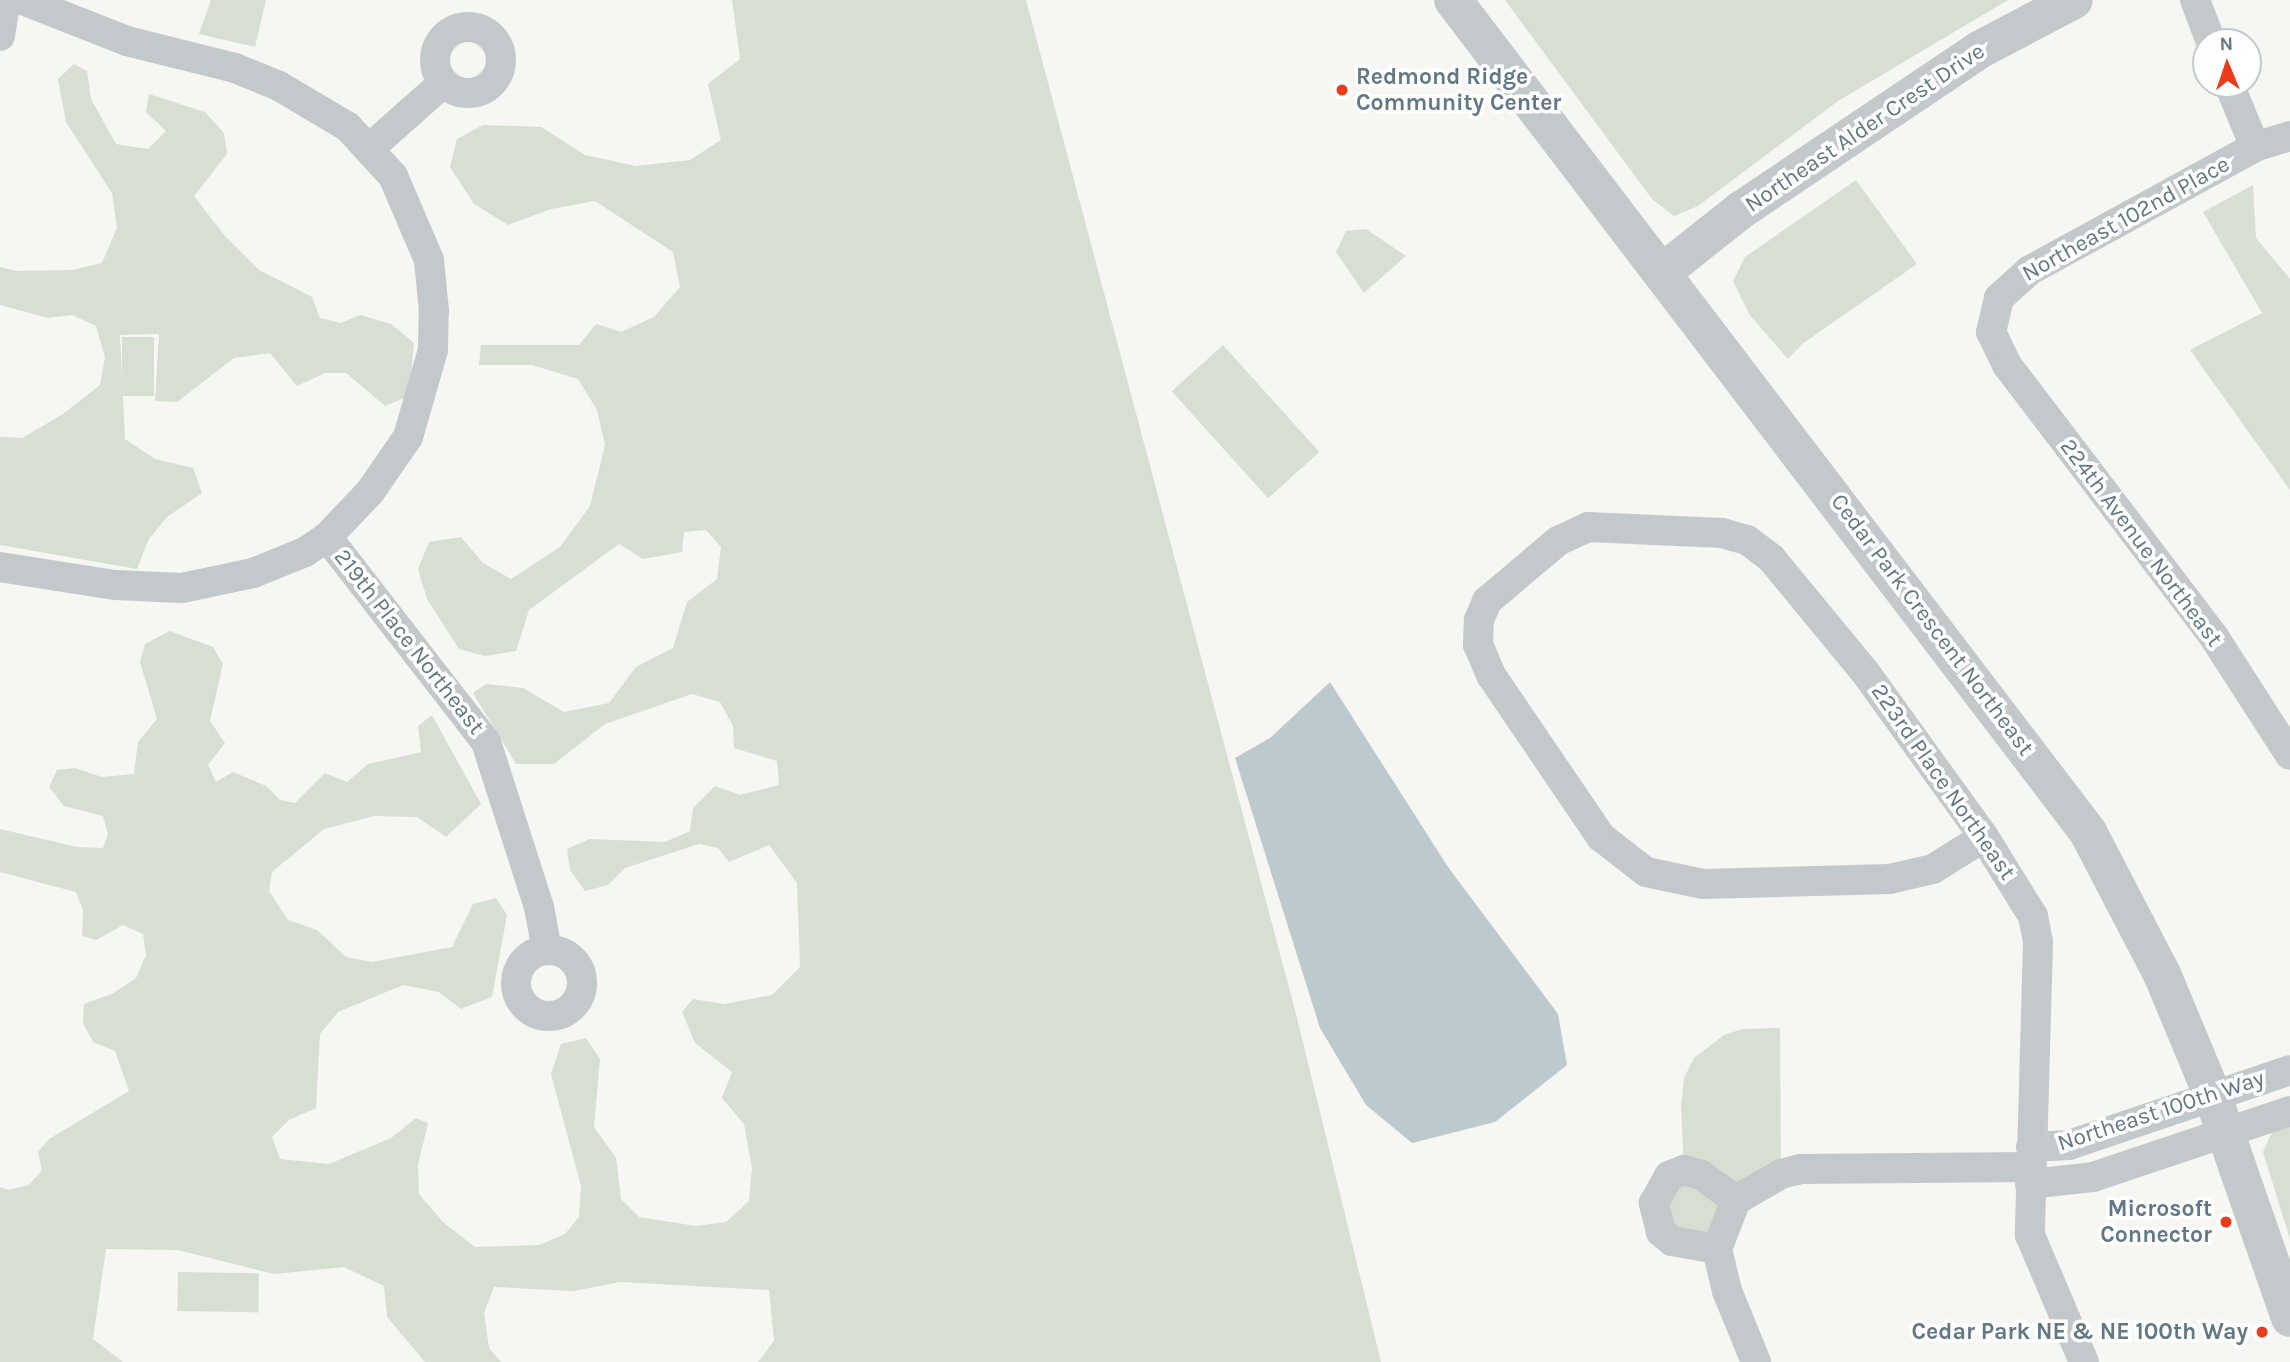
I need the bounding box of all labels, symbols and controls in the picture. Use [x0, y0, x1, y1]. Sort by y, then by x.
north arrow [2192, 28, 2262, 98]
text: N [2219, 33, 2234, 55]
street label: Northeast Alder Crest Drive [1740, 37, 1990, 219]
place label: Redmond Ridge Community Center [1356, 63, 1561, 117]
marker: Redmond Ridge Community Center [1334, 82, 1350, 98]
street label: Northeast 102nd Place [2017, 150, 2235, 288]
street label: 224th Avenue Northeast [2054, 434, 2228, 652]
street label: Cedar Park Crescent Northeast [1825, 489, 2039, 761]
street label: 219th Place Northeast [328, 544, 490, 740]
street label: 223rd Place Northeast [1865, 679, 2021, 885]
street label: Northeast 100th Way [2054, 1065, 2268, 1157]
place label: Microsoft Connector [2100, 1195, 2212, 1249]
marker: Microsoft Connector [2218, 1214, 2234, 1230]
place label: Cedar Park NE & NE 100th Way [1912, 1318, 2248, 1346]
marker: Cedar Park NE & NE 100th Way [2254, 1324, 2270, 1340]

